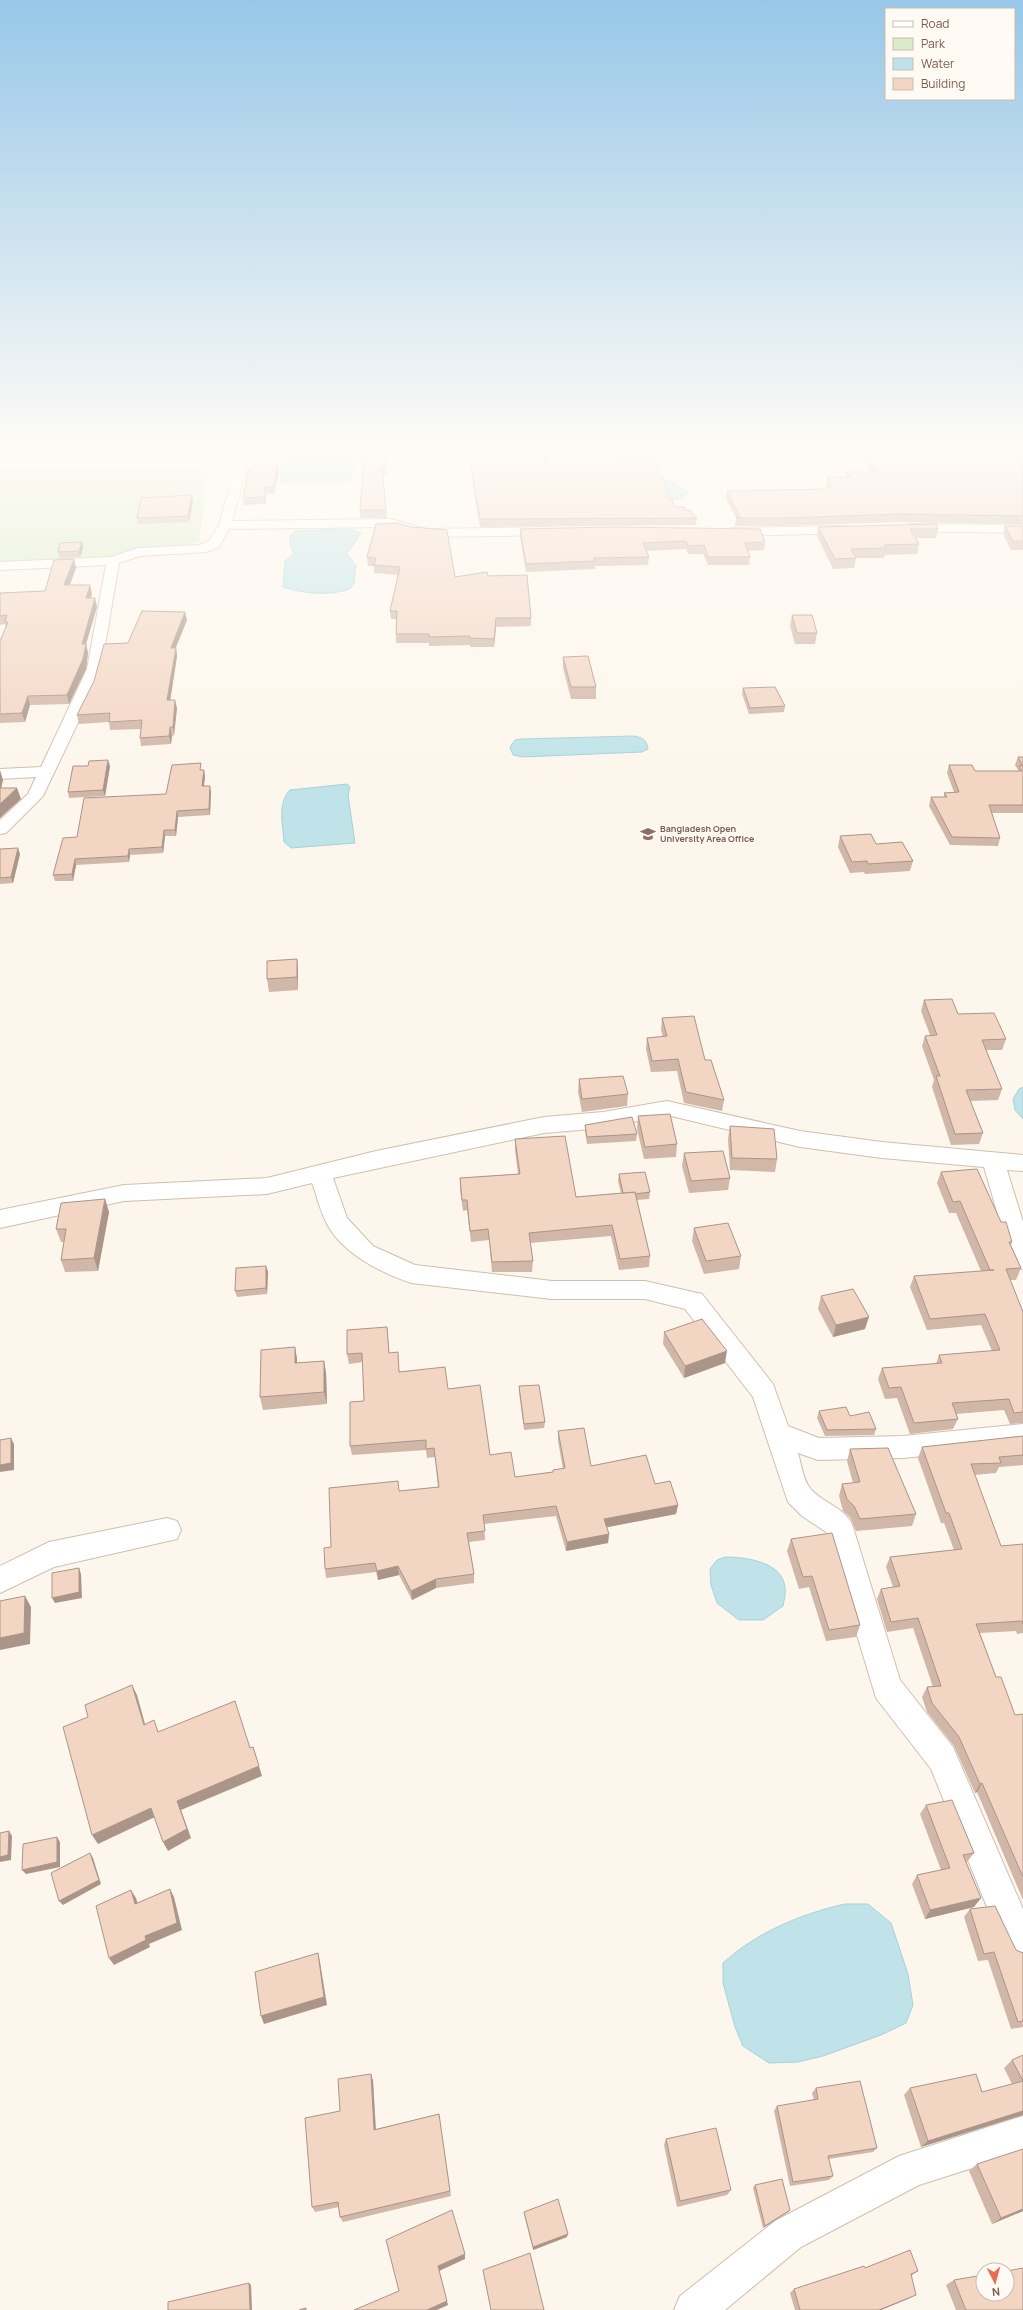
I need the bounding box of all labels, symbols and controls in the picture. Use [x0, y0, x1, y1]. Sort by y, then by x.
legend [885, 8, 1015, 100]
text: Road [921, 15, 949, 32]
text: Park [921, 35, 946, 52]
text: Water [921, 55, 955, 72]
text: Building [921, 75, 965, 92]
place label: Bangladesh Open University Area Office [660, 822, 755, 845]
school or university icon: Bangladesh Open University Area Office [639, 825, 657, 843]
north arrow [975, 2262, 1015, 2302]
text: N [991, 2285, 1001, 2300]

